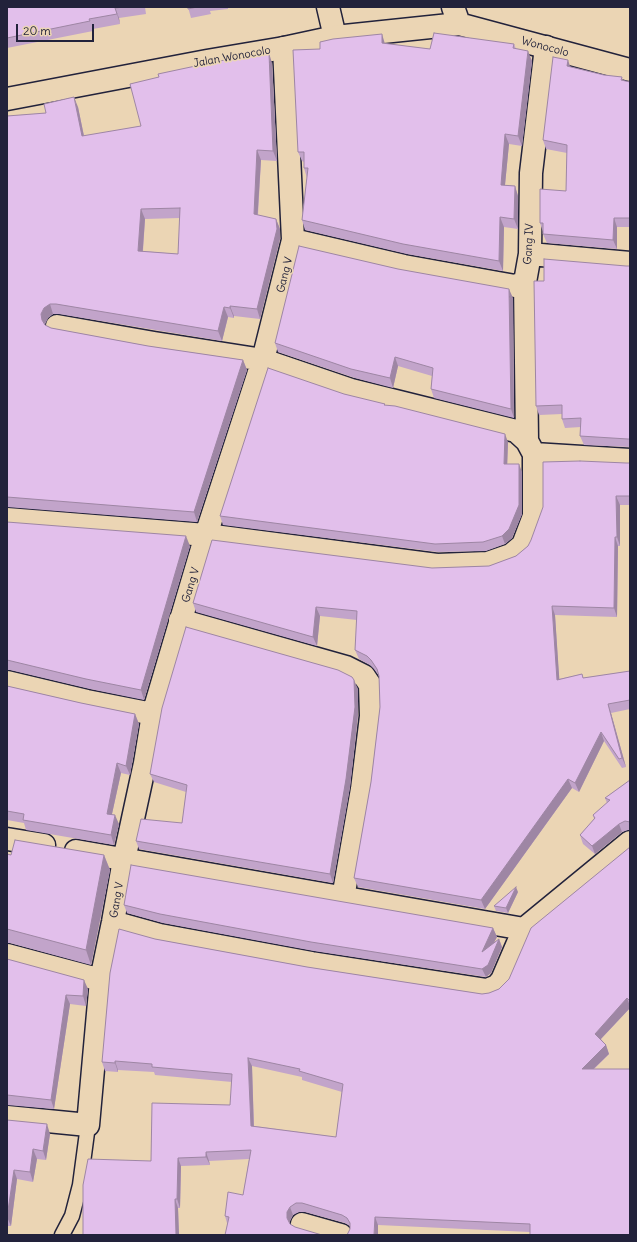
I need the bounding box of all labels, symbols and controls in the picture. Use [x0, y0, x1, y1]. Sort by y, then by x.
scale bar [18, 16, 96, 42]
text: 20 m [23, 23, 51, 38]
street label: Wonocolo [520, 34, 570, 60]
street label: Jalan Wonocolo [192, 44, 272, 70]
street label: Gang IV [521, 223, 537, 265]
street label: Gang V [274, 256, 296, 294]
street label: Gang V [179, 566, 203, 604]
street label: Gang V [107, 881, 127, 919]

